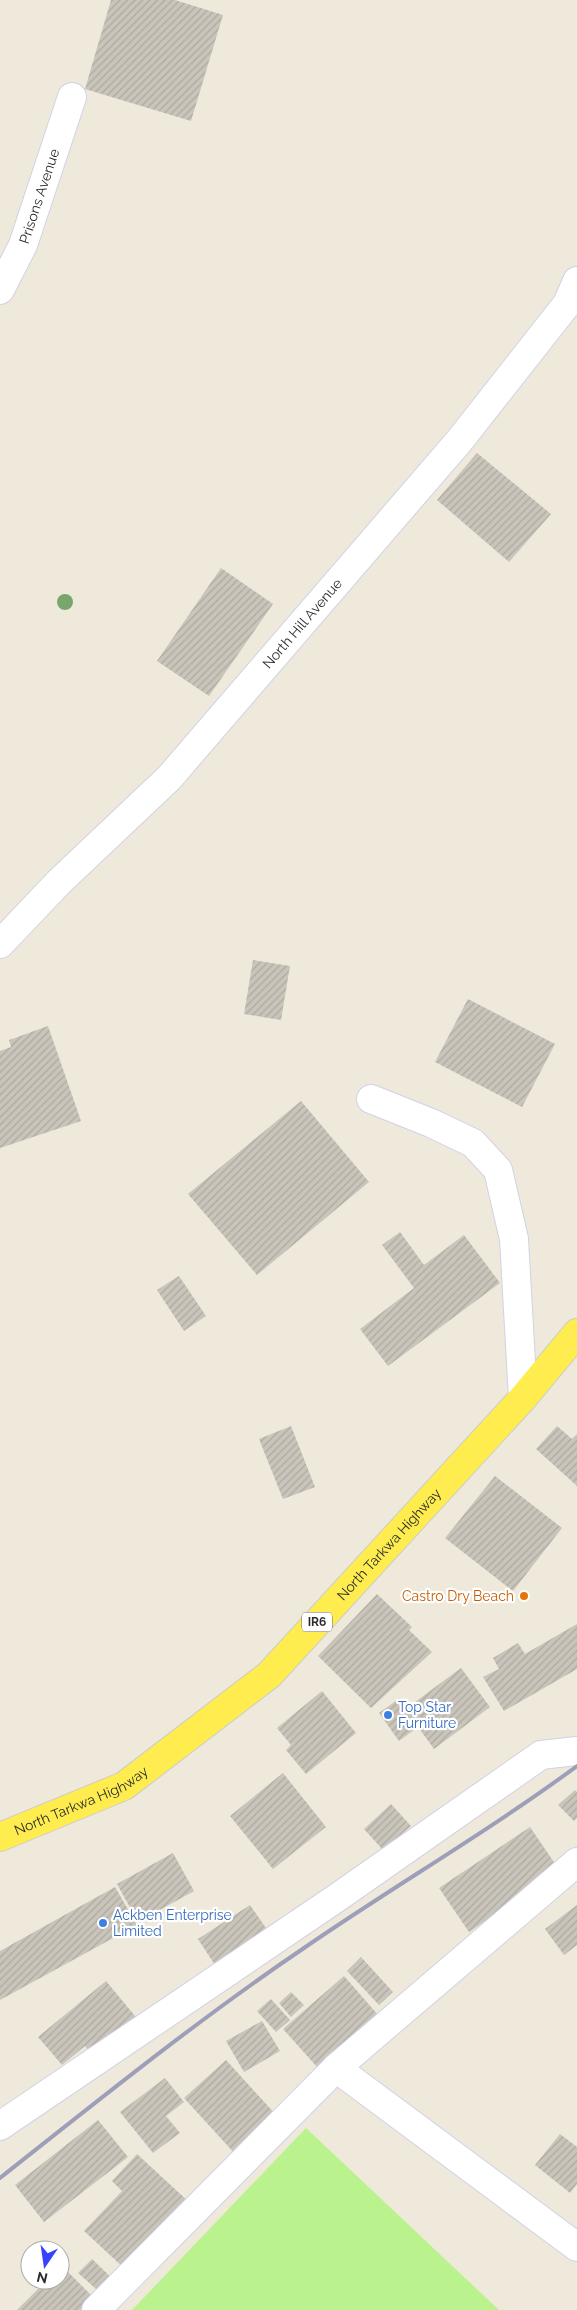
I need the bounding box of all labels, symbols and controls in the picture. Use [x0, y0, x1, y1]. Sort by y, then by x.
street label: Prisons Avenue [16, 147, 62, 246]
street label: North Hill Avenue [259, 575, 345, 672]
street label: North Tarkwa Highway [334, 1485, 444, 1603]
place label: Castro Dry Beach [402, 1588, 514, 1604]
marker: Castro Dry Beach [518, 1590, 530, 1602]
road number: IR6 [302, 1612, 332, 1631]
place label: Top Star Furniture [398, 1699, 456, 1731]
marker: Top Star Furniture [382, 1709, 394, 1721]
street label: North Tarkwa Highway [12, 1762, 151, 1838]
place label: Ackben Enterprise Limited [113, 1907, 232, 1939]
marker: Ackben Enterprise Limited [97, 1917, 109, 1929]
north arrow [20, 2240, 70, 2290]
text: N [35, 2269, 49, 2287]

